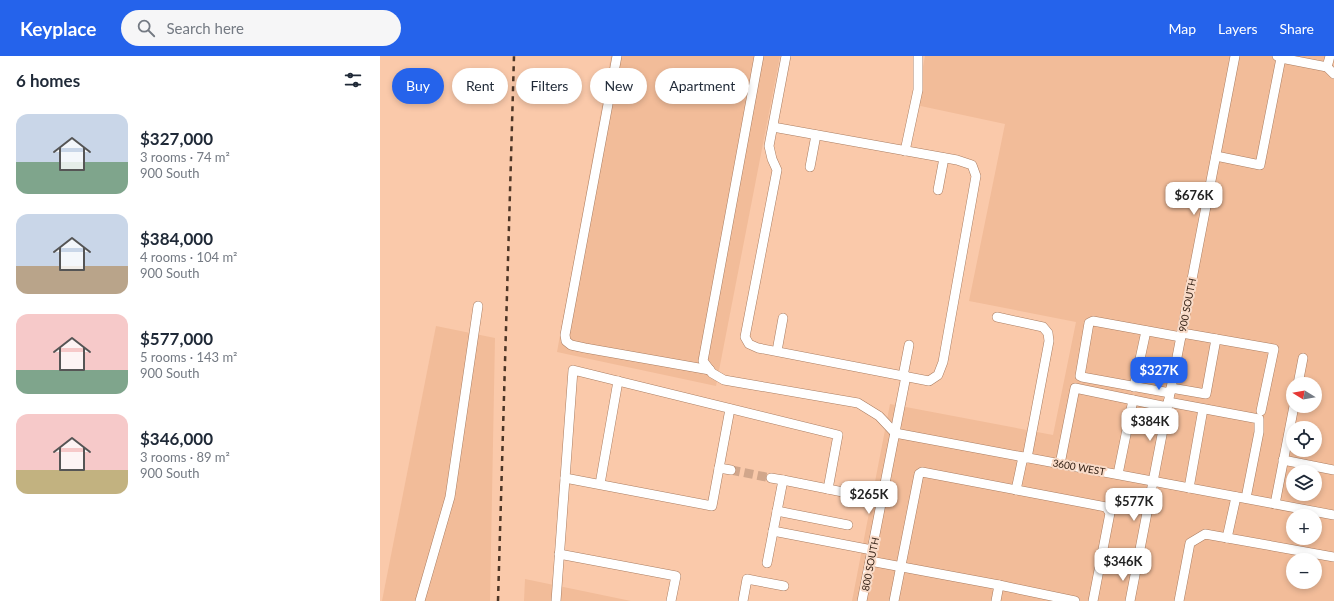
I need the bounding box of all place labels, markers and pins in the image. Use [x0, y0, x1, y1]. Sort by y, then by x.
pin: $676K [1166, 182, 1222, 216]
pin: $327K [1131, 357, 1187, 391]
pin: $384K [1122, 408, 1178, 442]
pin: $265K [841, 481, 897, 515]
pin: $577K [1106, 488, 1162, 522]
pin: $346K [1095, 548, 1151, 582]

